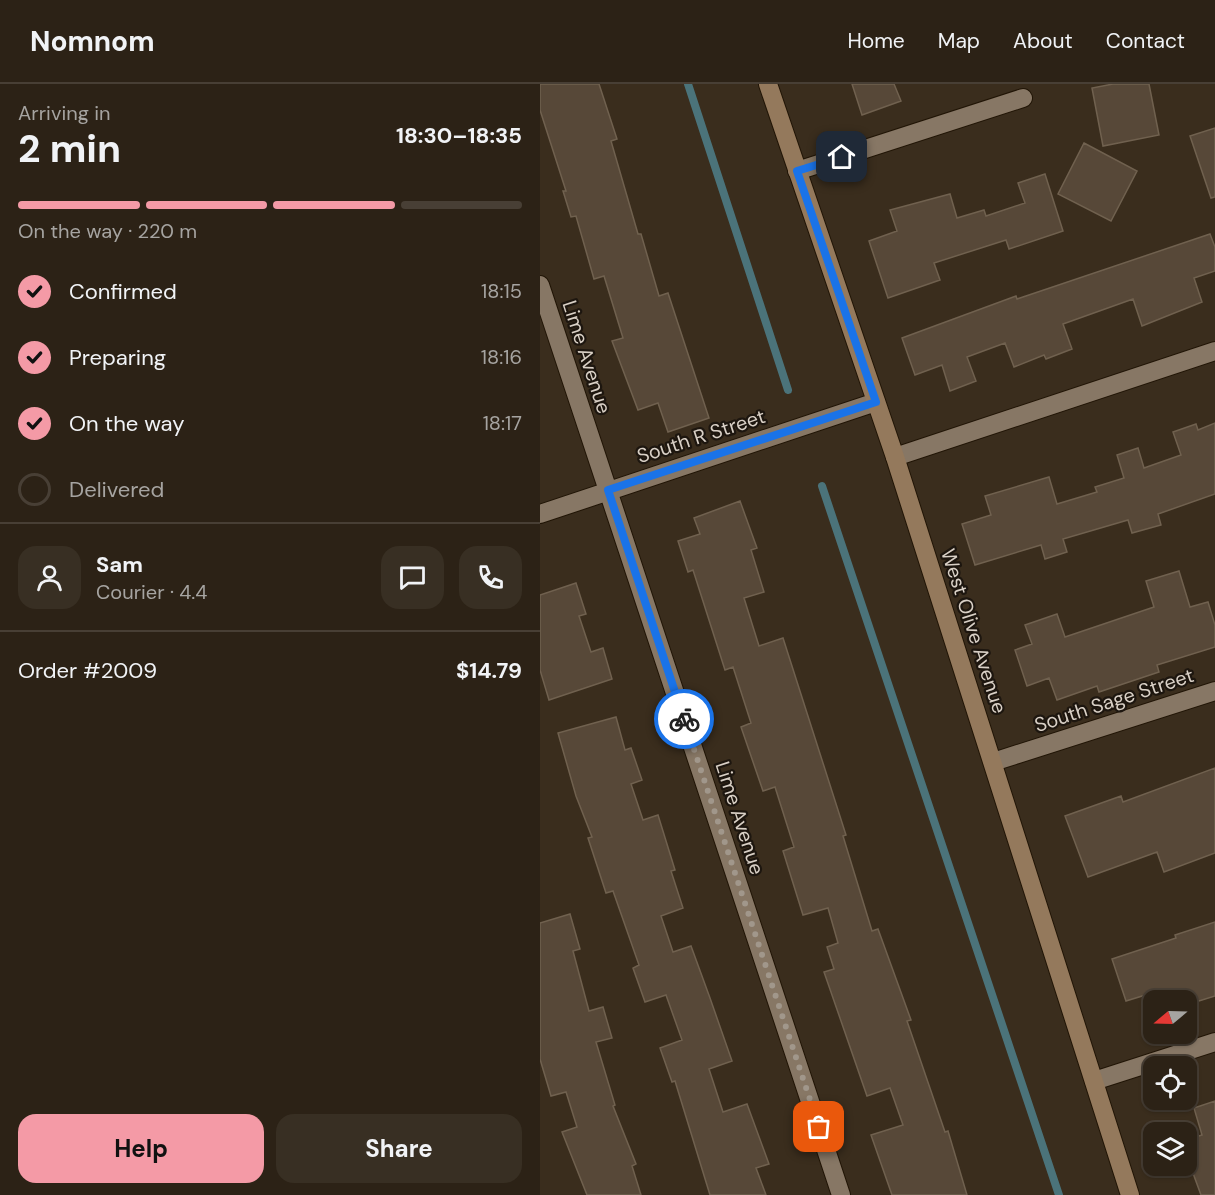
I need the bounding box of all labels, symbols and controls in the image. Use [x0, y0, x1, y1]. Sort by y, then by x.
text: Nomnom [30, 23, 155, 60]
text: Home [847, 27, 905, 55]
text: Map [938, 27, 980, 55]
text: About [1013, 27, 1073, 55]
text: Contact [1106, 27, 1185, 55]
text: Arriving in [18, 100, 110, 126]
text: 18:30–18:35 [396, 121, 522, 150]
text: 2 min [18, 123, 121, 174]
pin [816, 131, 867, 182]
icon: home [825, 140, 858, 173]
text: On the way · 220 m [18, 218, 197, 244]
icon: check [18, 275, 51, 308]
text: Confirmed [69, 277, 177, 306]
text: 18:15 [481, 278, 522, 304]
street label: Lime Avenue [556, 297, 618, 417]
icon: check [18, 341, 51, 374]
text: Preparing [69, 343, 166, 372]
text: 18:16 [481, 344, 522, 370]
street label: South R Street [634, 403, 769, 469]
icon: check [18, 407, 51, 440]
text: On the way [69, 409, 184, 438]
text: 18:17 [483, 410, 522, 436]
text: Delivered [69, 475, 164, 504]
street label: West Olive Avenue [935, 545, 1013, 717]
button: person [18, 546, 81, 609]
button: chat [381, 546, 444, 609]
button: phone [459, 546, 522, 609]
text: Sam [96, 550, 143, 579]
text: Courier · 4.4 [96, 579, 207, 605]
text: Order #2009 [18, 656, 157, 685]
text: $14.79 [456, 656, 522, 685]
street label: South Sage Street [1031, 662, 1197, 738]
courier [654, 689, 714, 749]
icon: bike [668, 703, 701, 736]
street label: Lime Avenue [709, 758, 771, 878]
north arrow [1143, 990, 1197, 1044]
map controls [1143, 990, 1197, 1176]
button: locate [1143, 1056, 1197, 1110]
pin [793, 1101, 844, 1152]
icon: bag [802, 1110, 835, 1143]
button: Help [18, 1114, 264, 1183]
button: Share [276, 1114, 522, 1183]
button: layers [1143, 1122, 1197, 1176]

